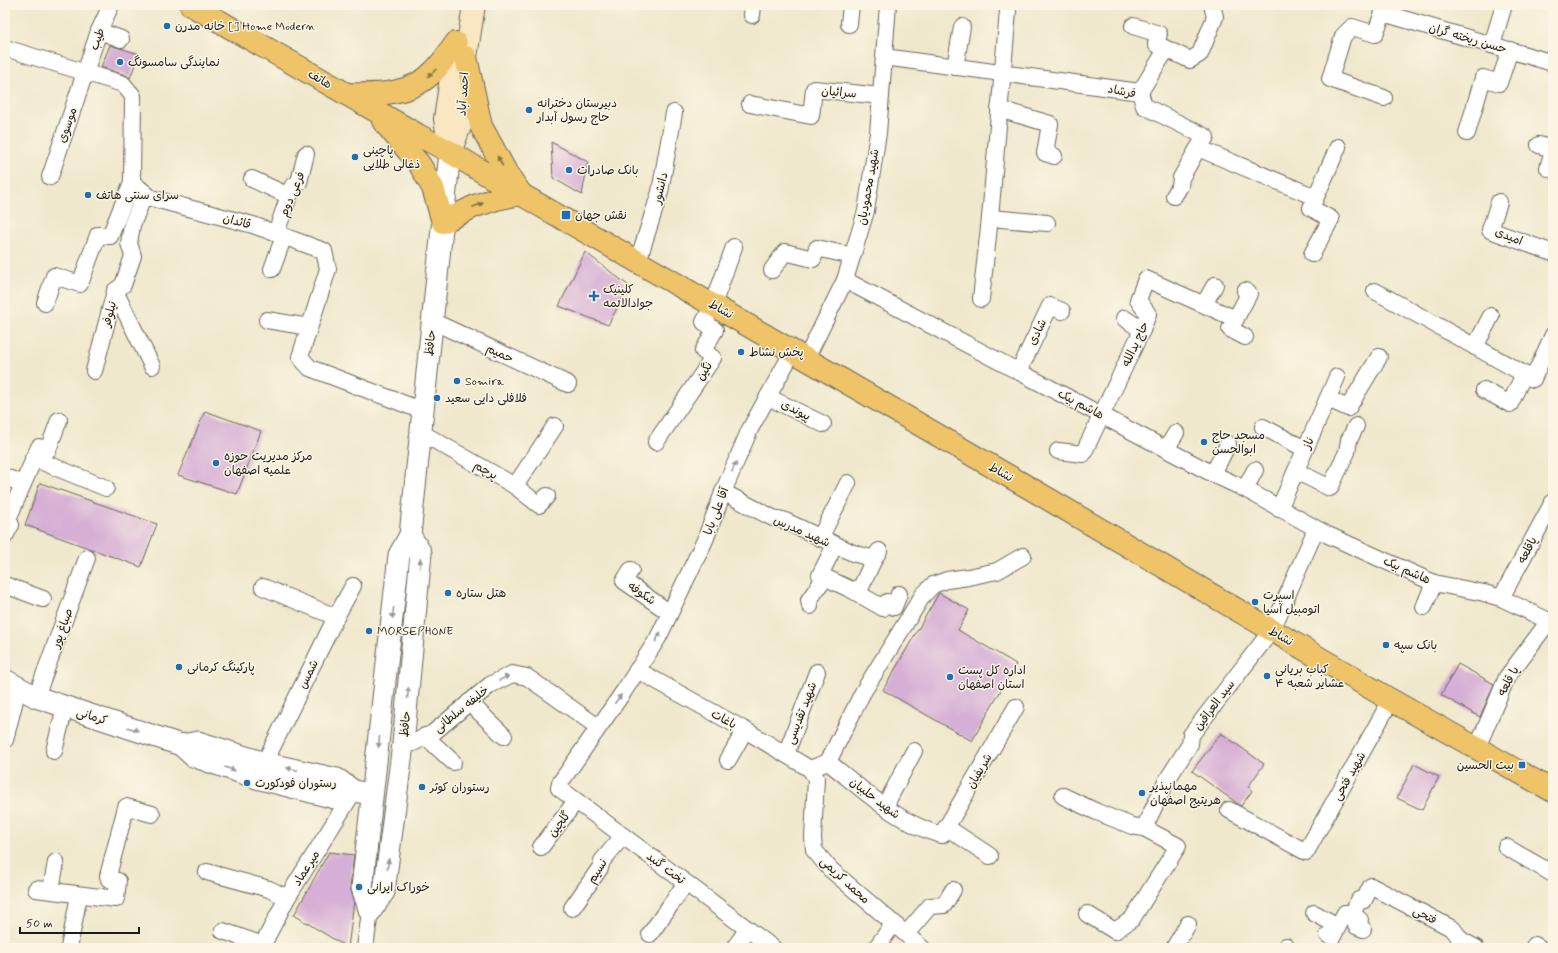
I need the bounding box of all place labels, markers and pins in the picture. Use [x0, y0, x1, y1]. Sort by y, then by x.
place label: خانه مدرن [] Home Modern [175, 19, 316, 35]
marker: خانه مدرن [] Home Modern [162, 21, 172, 31]
place label: نمایندگی سامسونگ [128, 55, 220, 71]
marker: نمایندگی سامسونگ [115, 57, 125, 67]
place label: دبیرستان دخترانه حاج رسول آبدار [536, 96, 617, 126]
marker: دبیرستان دخترانه حاج رسول آبدار [524, 105, 534, 115]
place label: پاچینی ذغالی طلایی [363, 143, 420, 173]
marker: پاچینی ذغالی طلایی [350, 152, 360, 162]
place label: بانک صادرات [577, 163, 639, 179]
marker: بانک صادرات [564, 165, 574, 175]
place label: سرای سنتی هاتف [96, 188, 179, 204]
marker: سرای سنتی هاتف [83, 190, 93, 200]
place label: نقش جهان [575, 208, 627, 224]
marker: نقش جهان [560, 209, 572, 221]
place label: کلینیک جوادالائمه [603, 282, 653, 312]
marker: کلینیک جوادالائمه [588, 290, 600, 302]
place label: پخش نشاط [749, 345, 804, 361]
marker: پخش نشاط [736, 347, 746, 357]
place label: Somira [465, 374, 505, 390]
marker: Somira [452, 376, 462, 386]
place label: فلافلی دایی سعید [445, 391, 527, 407]
marker: فلافلی دایی سعید [432, 393, 442, 403]
place label: مسجد حاج ابوالحسن [1212, 428, 1265, 458]
marker: مسجد حاج ابوالحسن [1199, 437, 1209, 447]
place label: مرکز مدیریت حوزه علمیه اصفهان [224, 449, 312, 479]
marker: مرکز مدیریت حوزه علمیه اصفهان [211, 458, 221, 468]
place label: هتل ستاره [456, 586, 506, 602]
marker: هتل ستاره [443, 588, 453, 598]
place label: اسپرت اتومبیل آسیا [1263, 588, 1320, 618]
marker: اسپرت اتومبیل آسیا [1250, 597, 1260, 607]
place label: MORSEPHONE [377, 624, 453, 640]
marker: MORSEPHONE [364, 626, 374, 636]
place label: بانک سپه [1394, 638, 1437, 654]
marker: بانک سپه [1381, 640, 1391, 650]
place label: پارکینگ کرمانی [187, 660, 255, 676]
marker: پارکینگ کرمانی [174, 662, 184, 672]
place label: کباب بریانی عشایر شعبه ۴ [1275, 662, 1344, 692]
place label: اداره کل پست استان اصفهان [958, 663, 1026, 693]
marker: کباب بریانی عشایر شعبه ۴ [1262, 671, 1272, 681]
marker: اداره کل پست استان اصفهان [945, 672, 955, 682]
place label: بیت الحسین [1457, 758, 1514, 774]
marker: بیت الحسین [1517, 760, 1527, 770]
place label: رستوران فودکورت [255, 776, 337, 792]
marker: رستوران فودکورت [242, 778, 252, 788]
place label: مهمانپذیر هریتیج اصفهان [1149, 779, 1221, 809]
place label: رستوران کوثر [429, 780, 490, 796]
marker: رستوران کوثر [417, 782, 427, 792]
marker: مهمانپذیر هریتیج اصفهان [1137, 788, 1147, 798]
place label: خوراک ایرانی [367, 880, 430, 896]
marker: خوراک ایرانی [354, 882, 364, 892]

